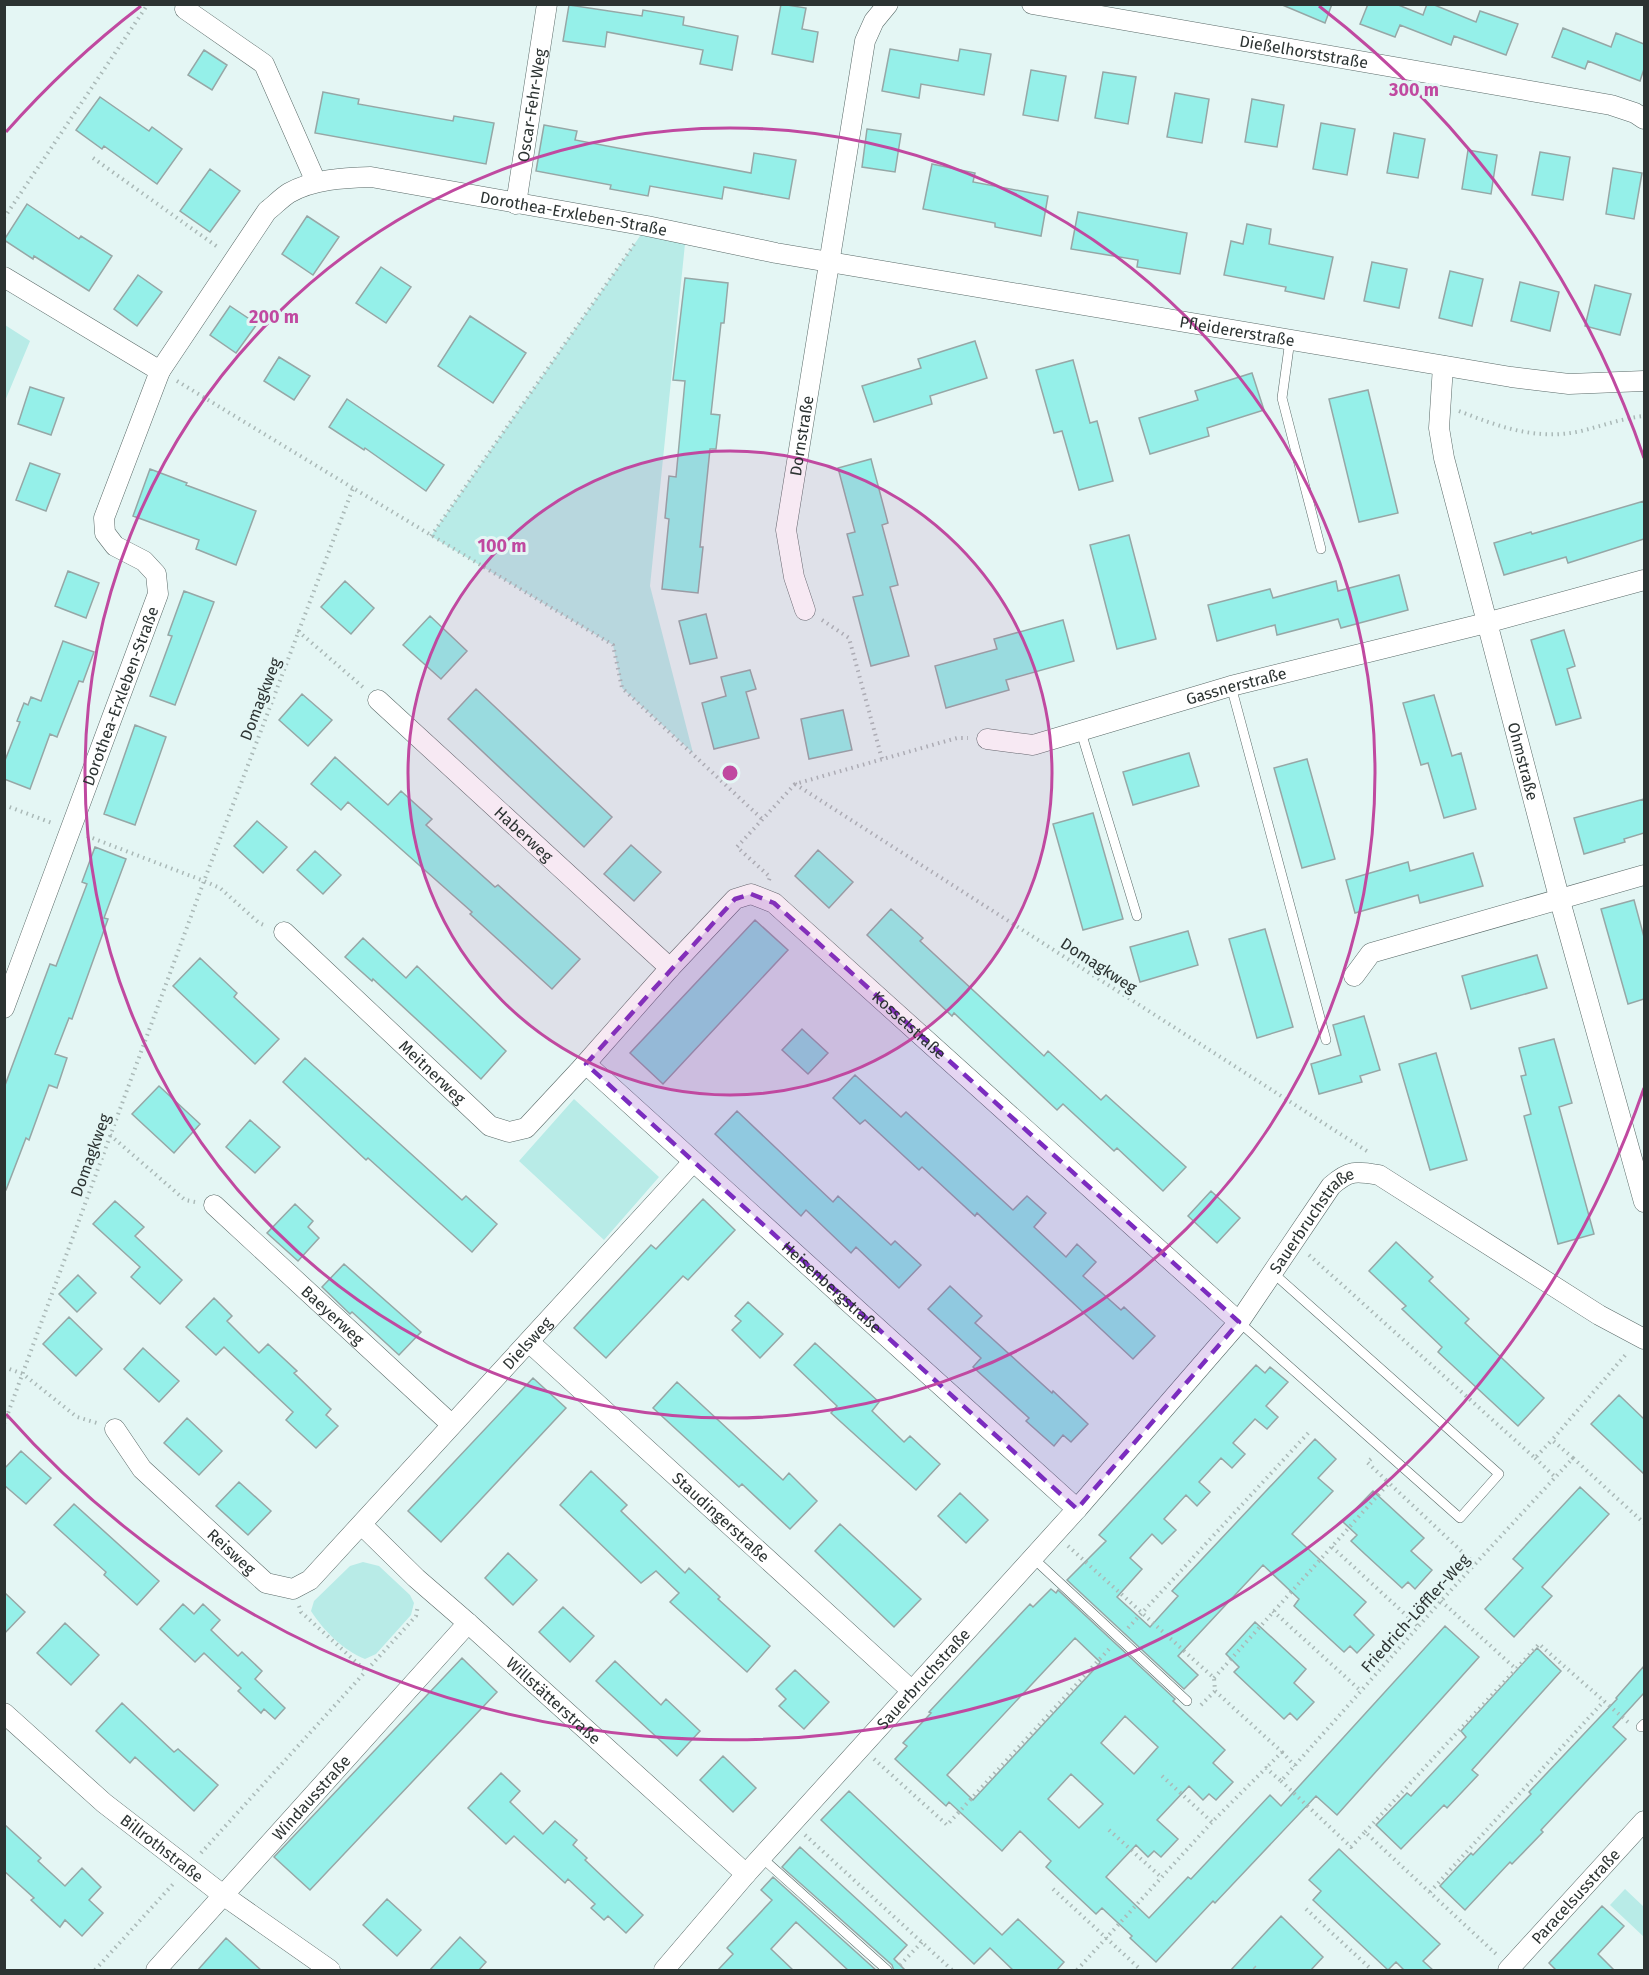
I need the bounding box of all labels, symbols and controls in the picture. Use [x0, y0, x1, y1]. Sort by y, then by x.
street label: Dießelhorststraße [1238, 31, 1370, 72]
street label: Oscar-Fehr-Weg [514, 47, 550, 163]
text: 300 m [1388, 79, 1439, 101]
street label: Dorothea-Erxleben-Straße [479, 188, 669, 240]
text: 200 m [249, 306, 299, 328]
street label: Pfleidererstraße [1178, 312, 1296, 350]
street label: Dornstraße [786, 394, 818, 477]
text: 100 m [478, 535, 526, 557]
street label: Dorothea-Erxleben-Straße [79, 604, 163, 788]
street label: Domagkweg [236, 655, 285, 743]
street label: Gassnerstraße [1184, 664, 1288, 709]
street label: Ohmstraße [1504, 720, 1542, 802]
centre of rings [720, 763, 740, 783]
street label: Haberweg [490, 803, 557, 866]
street label: Domagkweg [1057, 934, 1141, 997]
street label: Kosselstraße [868, 987, 950, 1063]
street label: Meitnerweg [395, 1036, 470, 1109]
street label: Domagkweg [67, 1110, 114, 1199]
street label: Sauerbruchstraße [1266, 1164, 1356, 1277]
street label: Heisenbergstraße [778, 1237, 885, 1337]
street label: Baeyerweg [297, 1282, 368, 1349]
street label: Dielsweg [499, 1313, 557, 1373]
street label: Staudingerstraße [668, 1469, 773, 1566]
street label: Reisweg [203, 1525, 260, 1579]
street label: Friedrich-Löffler-Weg [1357, 1550, 1474, 1677]
street label: Sauerbruchstraße [873, 1625, 974, 1733]
street label: Willstätterstraße [502, 1653, 605, 1748]
street label: Windausstraße [268, 1751, 355, 1844]
street label: Billrothstraße [117, 1810, 207, 1886]
street label: Paracelsusstraße [1528, 1845, 1624, 1948]

